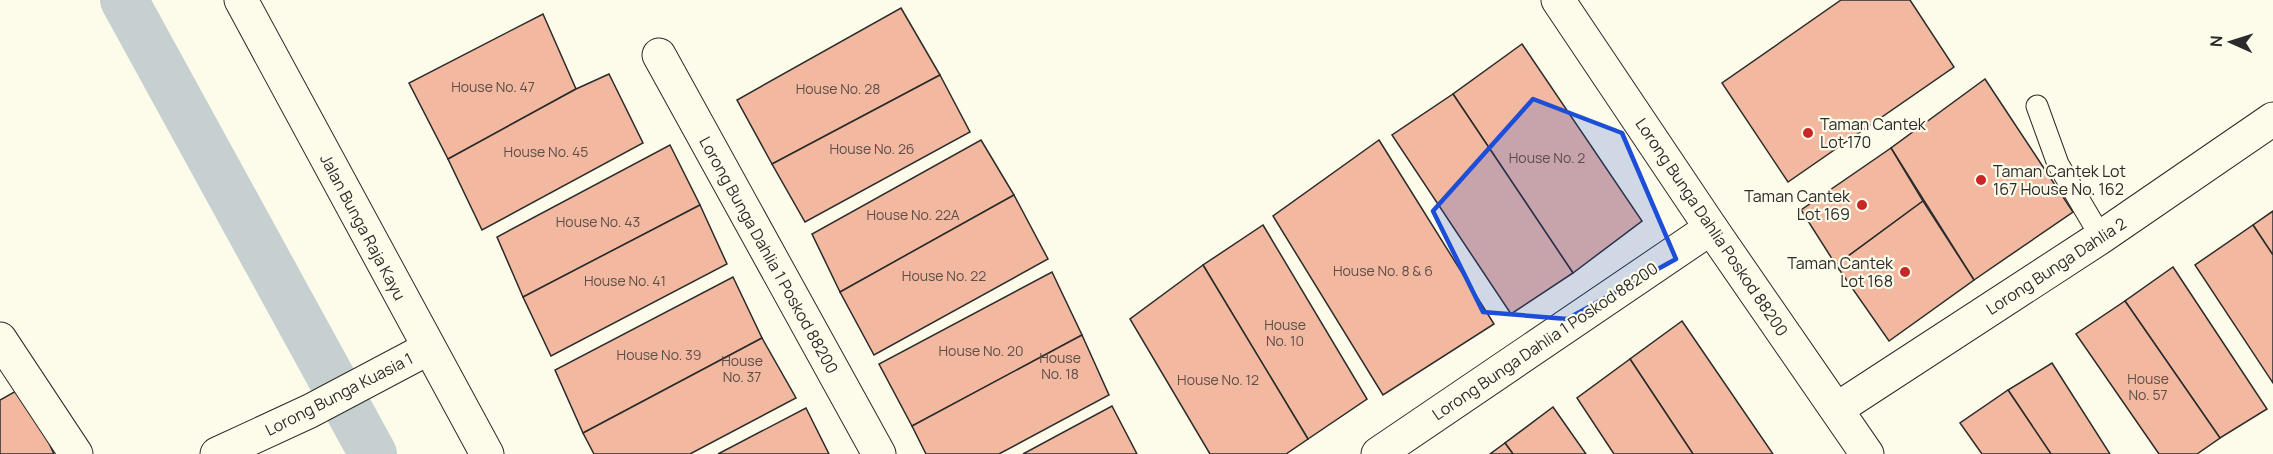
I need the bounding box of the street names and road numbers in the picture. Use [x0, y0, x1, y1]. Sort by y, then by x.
street label: Lorong Bunga Dahlia Poskod 88200 [1631, 114, 1793, 340]
street label: Lorong Bunga Dahlia 1 Poskod 88200 [694, 133, 844, 377]
street label: Jalan Bunga Raja Kayu [315, 150, 411, 304]
street label: Lorong Bunga Dahlia 2 [1982, 212, 2130, 320]
street label: Lorong Bunga Dahlia 1 Poskod 88200 [1428, 257, 1662, 425]
street label: Lorong Bunga Kuasia 1 [261, 347, 417, 441]

